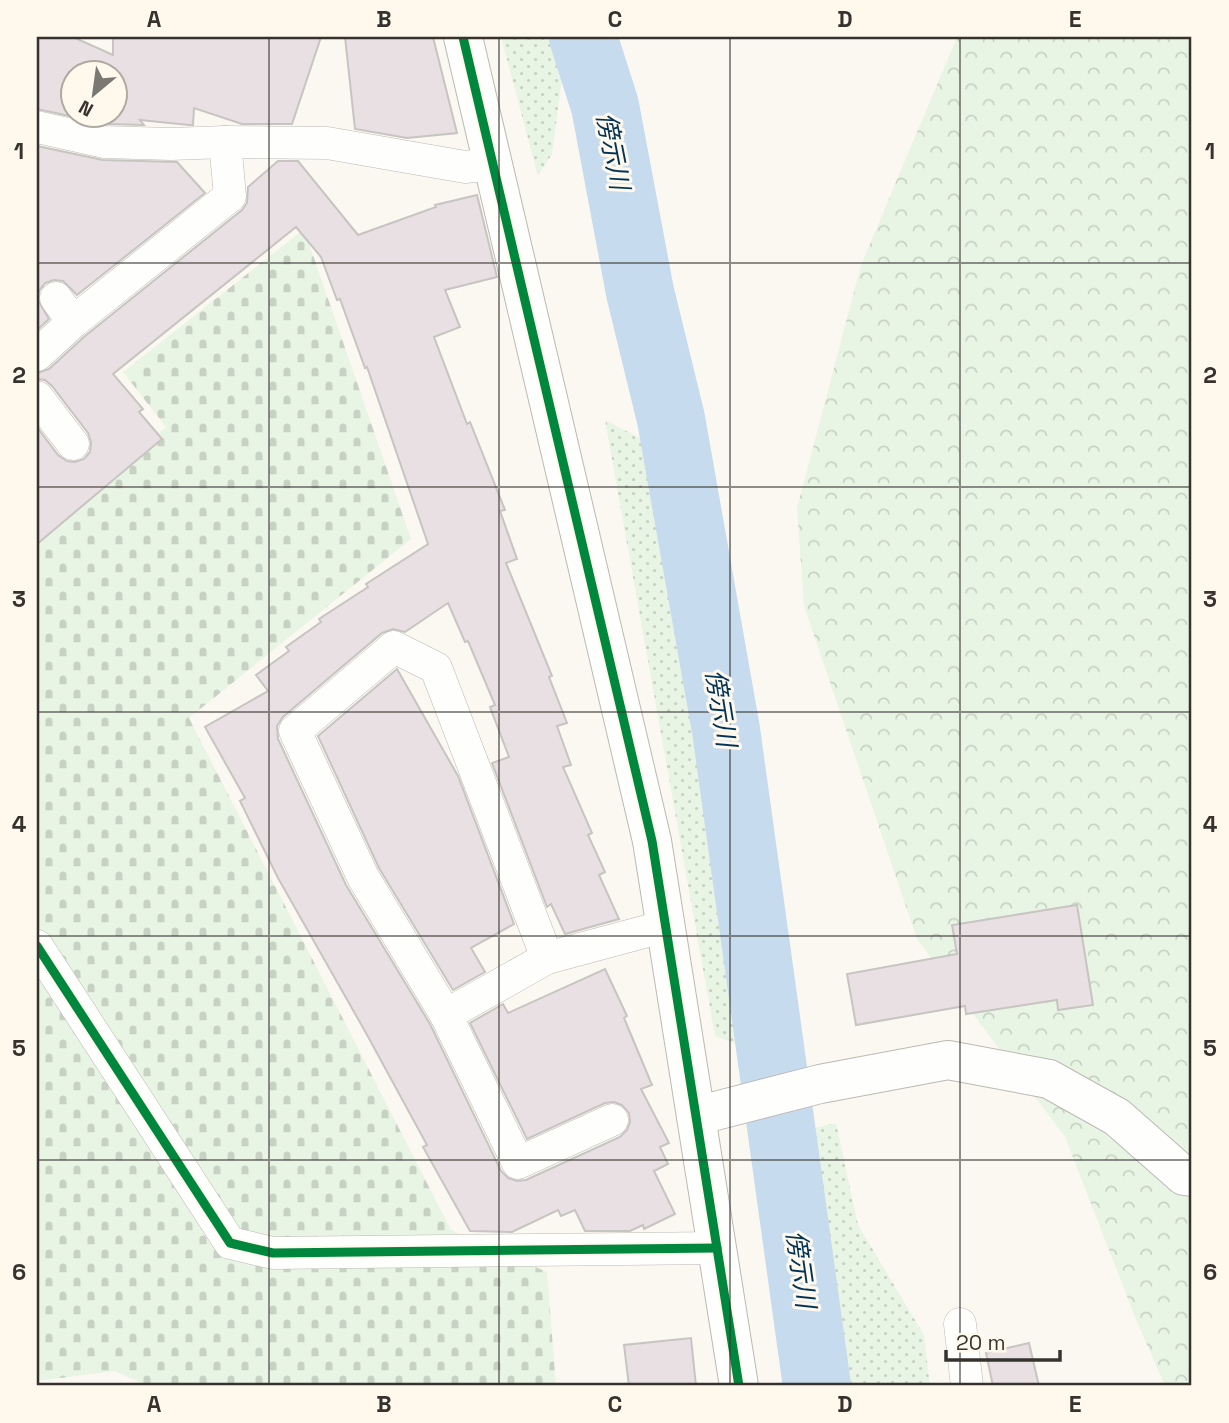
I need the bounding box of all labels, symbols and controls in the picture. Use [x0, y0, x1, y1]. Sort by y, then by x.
text: A [147, 4, 162, 34]
text: B [376, 4, 392, 34]
text: C [608, 4, 622, 34]
text: D [837, 4, 853, 34]
text: E [1069, 4, 1081, 34]
north arrow [60, 60, 130, 130]
text: N [74, 94, 98, 122]
water label: 傍示川 [589, 109, 638, 195]
text: 1 [14, 136, 24, 166]
text: 1 [1205, 136, 1215, 166]
text: 2 [12, 360, 26, 390]
text: 2 [1203, 360, 1217, 390]
text: 3 [12, 584, 26, 614]
text: 3 [1203, 584, 1217, 614]
water label: 傍示川 [698, 667, 744, 752]
text: 4 [12, 809, 27, 839]
text: 4 [1203, 809, 1218, 839]
text: 5 [12, 1033, 26, 1063]
text: 5 [1203, 1033, 1217, 1063]
water label: 傍示川 [779, 1228, 824, 1313]
text: 6 [12, 1257, 26, 1287]
text: 6 [1203, 1257, 1217, 1287]
scale bar [946, 1318, 1059, 1362]
text: 20 m [956, 1329, 1006, 1356]
text: A [147, 1389, 162, 1419]
text: B [376, 1389, 392, 1419]
text: C [608, 1389, 622, 1419]
text: D [837, 1389, 853, 1419]
text: E [1069, 1389, 1081, 1419]

